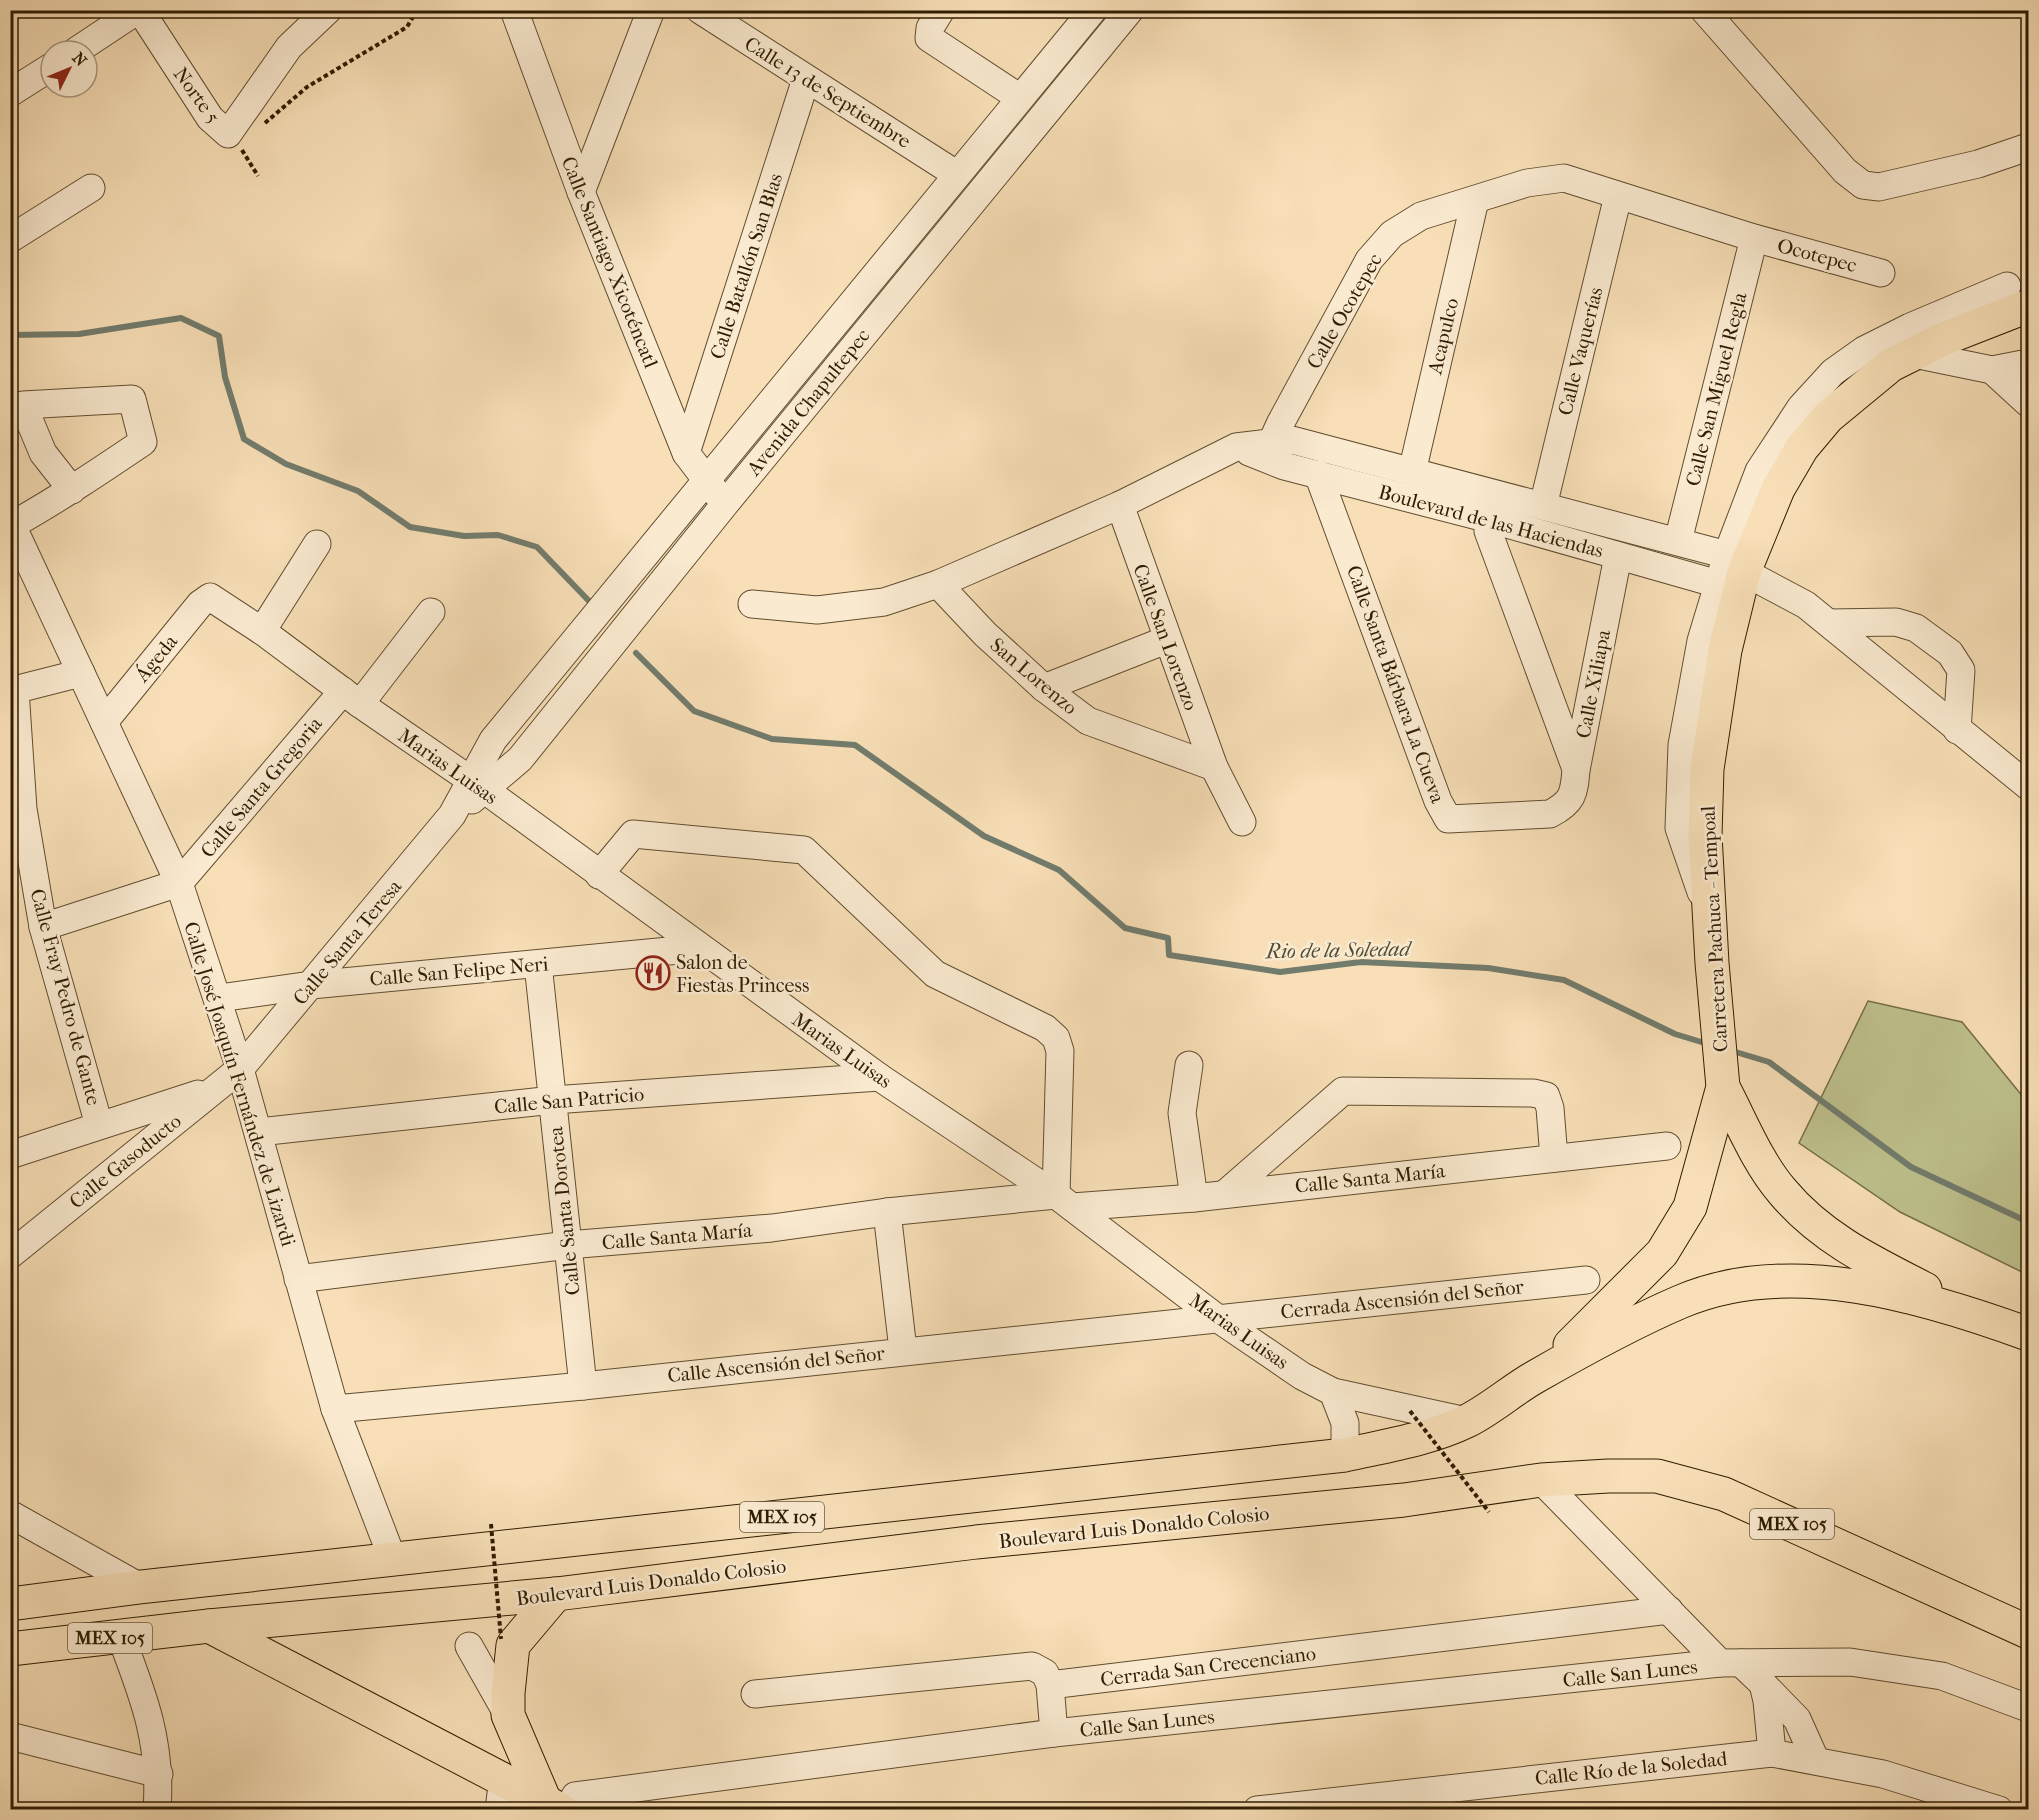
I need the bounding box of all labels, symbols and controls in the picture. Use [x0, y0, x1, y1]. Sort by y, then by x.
street label: Calle 13 de Septiembre [740, 32, 915, 153]
north arrow [39, 39, 99, 99]
text: N [69, 48, 91, 71]
street label: Norte 5 [169, 63, 225, 128]
street label: Calle Santiago Xicoténcatl [557, 153, 663, 372]
street label: Calle Batallón San Blas [706, 170, 787, 362]
street label: Ocotepec [1775, 234, 1859, 277]
street label: Calle Ocotepec [1302, 249, 1387, 373]
street label: Calle Vaquerías [1553, 285, 1608, 418]
street label: Calle San Miguel Regla [1681, 289, 1752, 488]
street label: Acapulco [1423, 296, 1463, 377]
street label: Avenida Chapultepec [742, 324, 875, 481]
street label: Boulevard de las Haciendas [1376, 480, 1606, 563]
street label: Calle San Lorenzo [1128, 561, 1203, 714]
street label: Calle Santa Bárbara La Cueva [1342, 562, 1450, 807]
street label: Calle Xiliapa [1572, 627, 1615, 740]
street label: Ágeda [129, 629, 183, 687]
street label: San Lorenzo [985, 633, 1082, 719]
street label: Calle Santa Gregoria [196, 712, 327, 862]
street label: Marias Luisas [394, 724, 502, 809]
street label: Carretera Pachuca - Tempoal [1697, 805, 1732, 1053]
street label: Calle Santa Teresa [288, 875, 407, 1010]
street label: Calle Fray Pedro de Gante [26, 886, 106, 1108]
street label: Calle José Joaquín Fernández de Lizardi [179, 919, 300, 1249]
water label: Rio de la Soledad [1264, 937, 1413, 963]
place label: Salon de Fiestas Princess [676, 951, 809, 997]
street label: Calle San Felipe Neri [369, 952, 549, 991]
restaurant icon: Salon de Fiestas Princess [635, 955, 671, 991]
street label: Marias Luisas [788, 1008, 896, 1093]
street label: Calle San Patricio [493, 1082, 645, 1119]
street label: Calle Gasoducto [65, 1109, 186, 1213]
street label: Calle Santa Dorotea [544, 1125, 585, 1296]
street label: Calle Santa María [1294, 1159, 1447, 1198]
street label: Calle Santa María [601, 1218, 754, 1255]
street label: Cerrada Ascensión del Señor [1279, 1275, 1525, 1324]
street label: Marias Luisas [1185, 1289, 1293, 1374]
street label: Calle Ascensión del Señor [666, 1342, 886, 1387]
road number: MEX 105 [740, 1502, 824, 1532]
street label: Boulevard Luis Donaldo Colosio [998, 1502, 1270, 1553]
road number: MEX 105 [1750, 1509, 1834, 1539]
street label: Boulevard Luis Donaldo Colosio [515, 1555, 787, 1610]
road number: MEX 105 [68, 1623, 152, 1653]
street label: Cerrada San Crecenciano [1099, 1642, 1317, 1691]
street label: Calle San Lunes [1562, 1655, 1699, 1692]
street label: Calle San Lunes [1079, 1705, 1216, 1742]
street label: Calle Río de la Soledad [1534, 1747, 1729, 1790]

